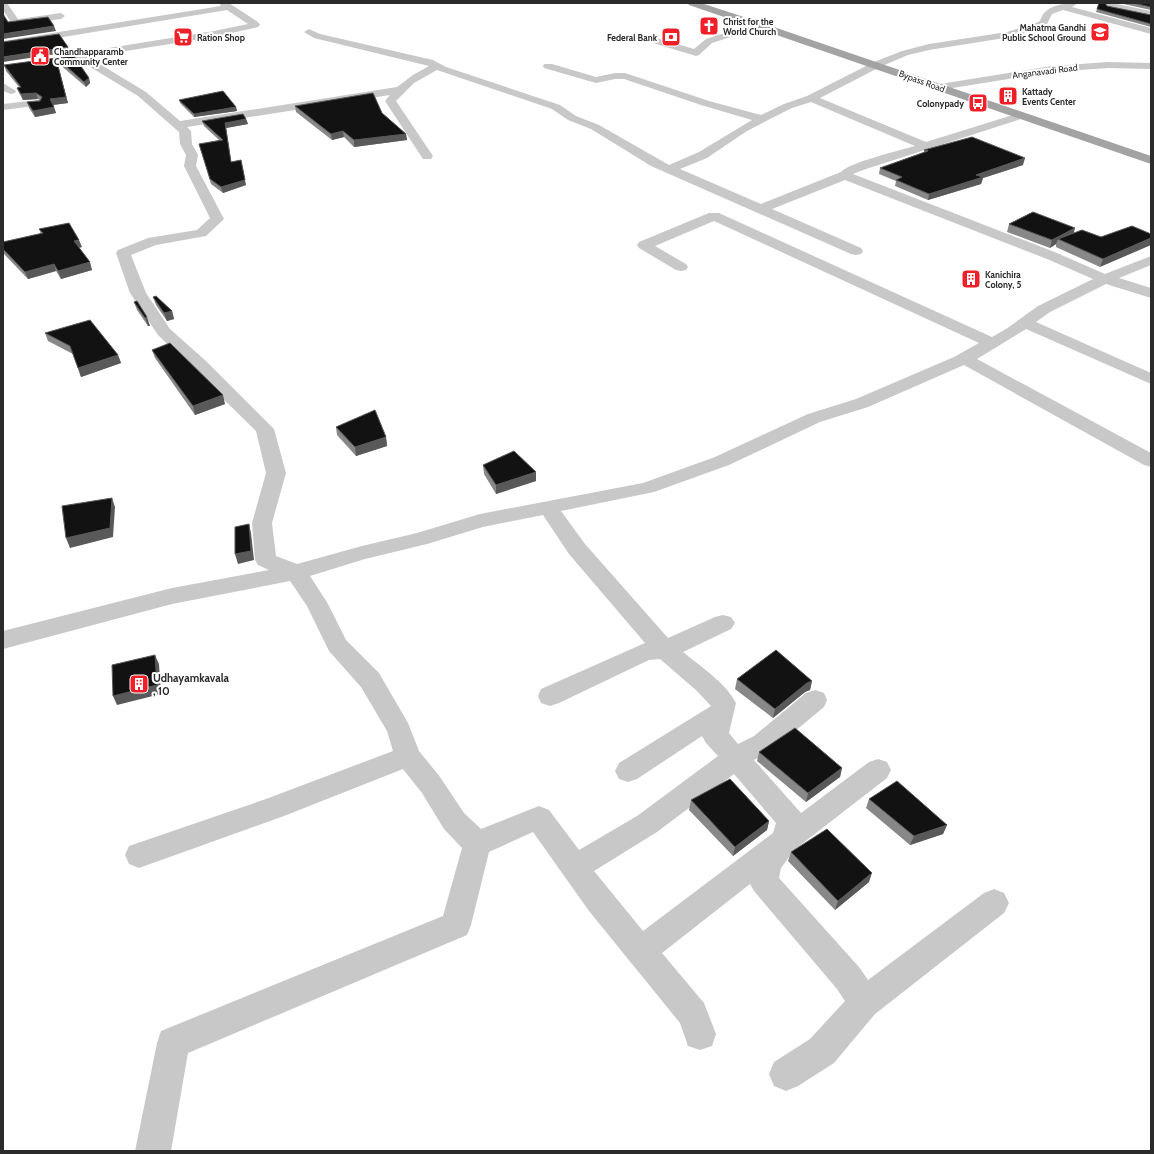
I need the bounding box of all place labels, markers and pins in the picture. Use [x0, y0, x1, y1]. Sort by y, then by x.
church icon: Christ for the World Church [698, 15, 720, 37]
place label: Christ for the World Church [723, 16, 776, 37]
school or university icon: Mahatma Gandhi Public School Ground [1089, 21, 1111, 43]
place label: Mahatma Gandhi Public School Ground [1002, 22, 1086, 43]
supermarket icon: Ration Shop [172, 26, 194, 48]
bank icon: Federal Bank [660, 26, 682, 48]
place label: Ration Shop [197, 32, 245, 43]
place label: Federal Bank [607, 32, 658, 43]
public building icon: Chandhapparamb Community Center [29, 45, 51, 67]
place label: Chandhapparamb Community Center [54, 46, 128, 67]
building icon: Kattady Events Center [997, 85, 1019, 107]
place label: Kattady Events Center [1022, 86, 1076, 107]
bus stop icon: Colonypady [967, 92, 989, 114]
place label: Colonypady [917, 98, 964, 109]
building icon: Kanichira Colony, 5 [960, 268, 982, 290]
place label: Kanichira Colony, 5 [985, 269, 1021, 290]
place label: Udhayamkavala , 10 [153, 671, 230, 698]
building icon: Udhayamkavala , 10 [128, 673, 150, 695]

